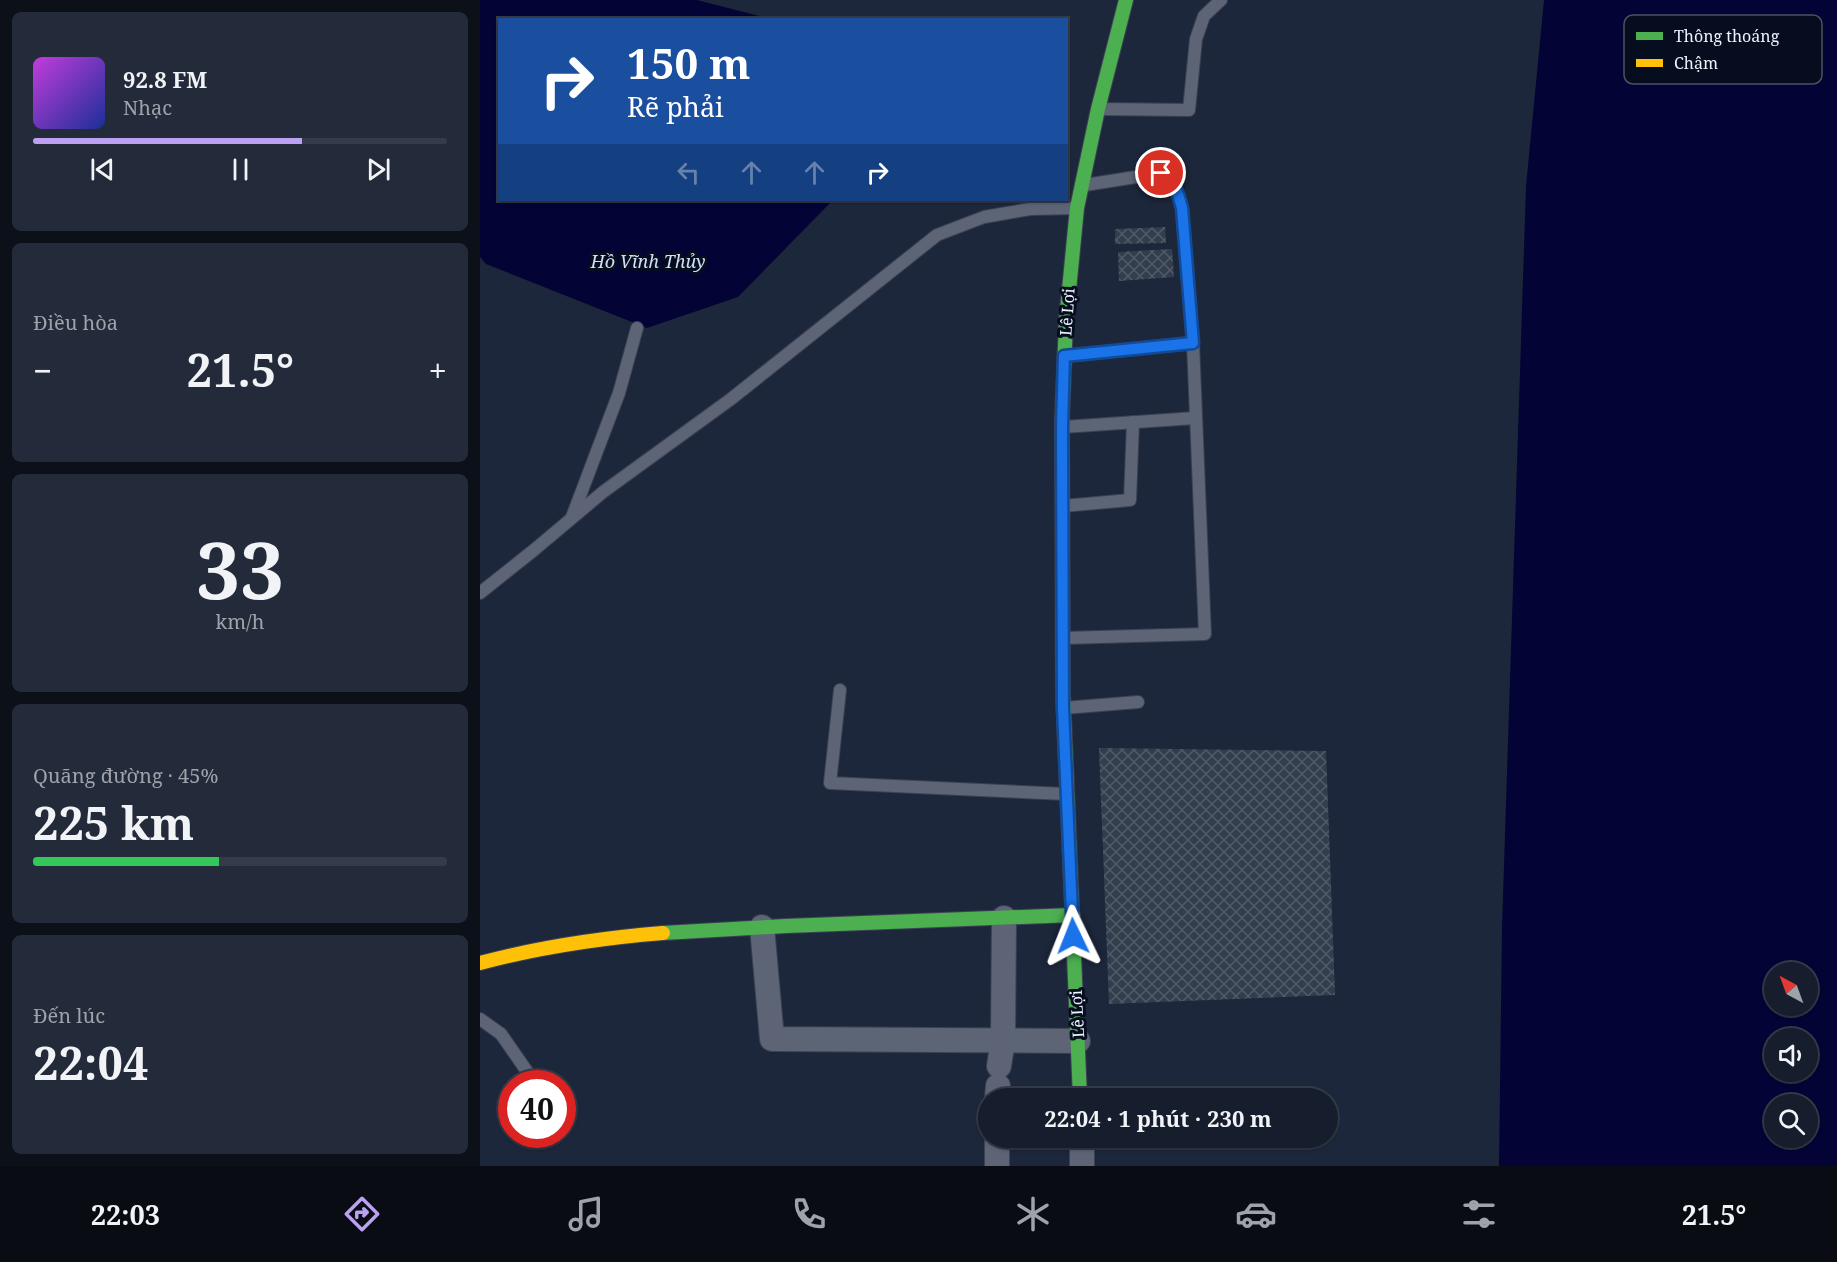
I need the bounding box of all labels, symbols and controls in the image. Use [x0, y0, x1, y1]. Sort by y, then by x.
legend [1624, 15, 1822, 84]
text: Thông thoáng [1674, 25, 1780, 47]
text: 150 m [627, 34, 751, 91]
icon: right [528, 42, 606, 120]
text: Chậm [1674, 52, 1718, 74]
text: 92.8 FM [123, 64, 207, 94]
text: Rẽ phải [627, 88, 724, 125]
text: Nhạc [123, 94, 172, 121]
pin [1135, 147, 1186, 198]
icon: previous [86, 153, 119, 186]
icon: pause [224, 153, 257, 186]
icon: next [362, 153, 395, 186]
icon: left [672, 156, 705, 189]
icon: ahead [735, 156, 768, 189]
icon: ahead [798, 156, 831, 189]
icon: right [861, 156, 894, 189]
icon: arrive [1144, 156, 1177, 189]
water label: Hồ Vĩnh Thủy [590, 249, 705, 273]
street label: Lê Lợi [1054, 287, 1080, 337]
text: Điều hòa [33, 309, 118, 336]
text: 21.5° [187, 339, 294, 400]
text: − [33, 348, 52, 393]
text: + [429, 348, 447, 393]
text: 33 [196, 516, 284, 622]
text: km/h [215, 608, 265, 635]
text: Quãng đường · 45% [33, 762, 218, 789]
text: 225 km [33, 792, 194, 853]
position arrow [1041, 904, 1105, 968]
north arrow [1764, 962, 1818, 1016]
map controls [1764, 962, 1818, 1148]
street label: Lê Lợi [1065, 990, 1089, 1038]
text: Đến lúc [33, 1002, 105, 1029]
button: sound [1764, 1028, 1818, 1082]
text: 22:04 [33, 1032, 148, 1093]
speed limit sign: 40 [498, 1070, 576, 1148]
button: search [1764, 1094, 1818, 1148]
text: 22:04 · 1 phút · 230 m [1044, 1103, 1272, 1133]
icon: directions [341, 1193, 383, 1235]
icon: music [565, 1193, 607, 1235]
icon: phone [788, 1193, 830, 1235]
icon: climate [1012, 1193, 1054, 1235]
icon: car [1235, 1193, 1277, 1235]
icon: filters [1458, 1193, 1500, 1235]
text: 22:03 [91, 1196, 160, 1233]
text: 21.5° [1682, 1196, 1746, 1233]

